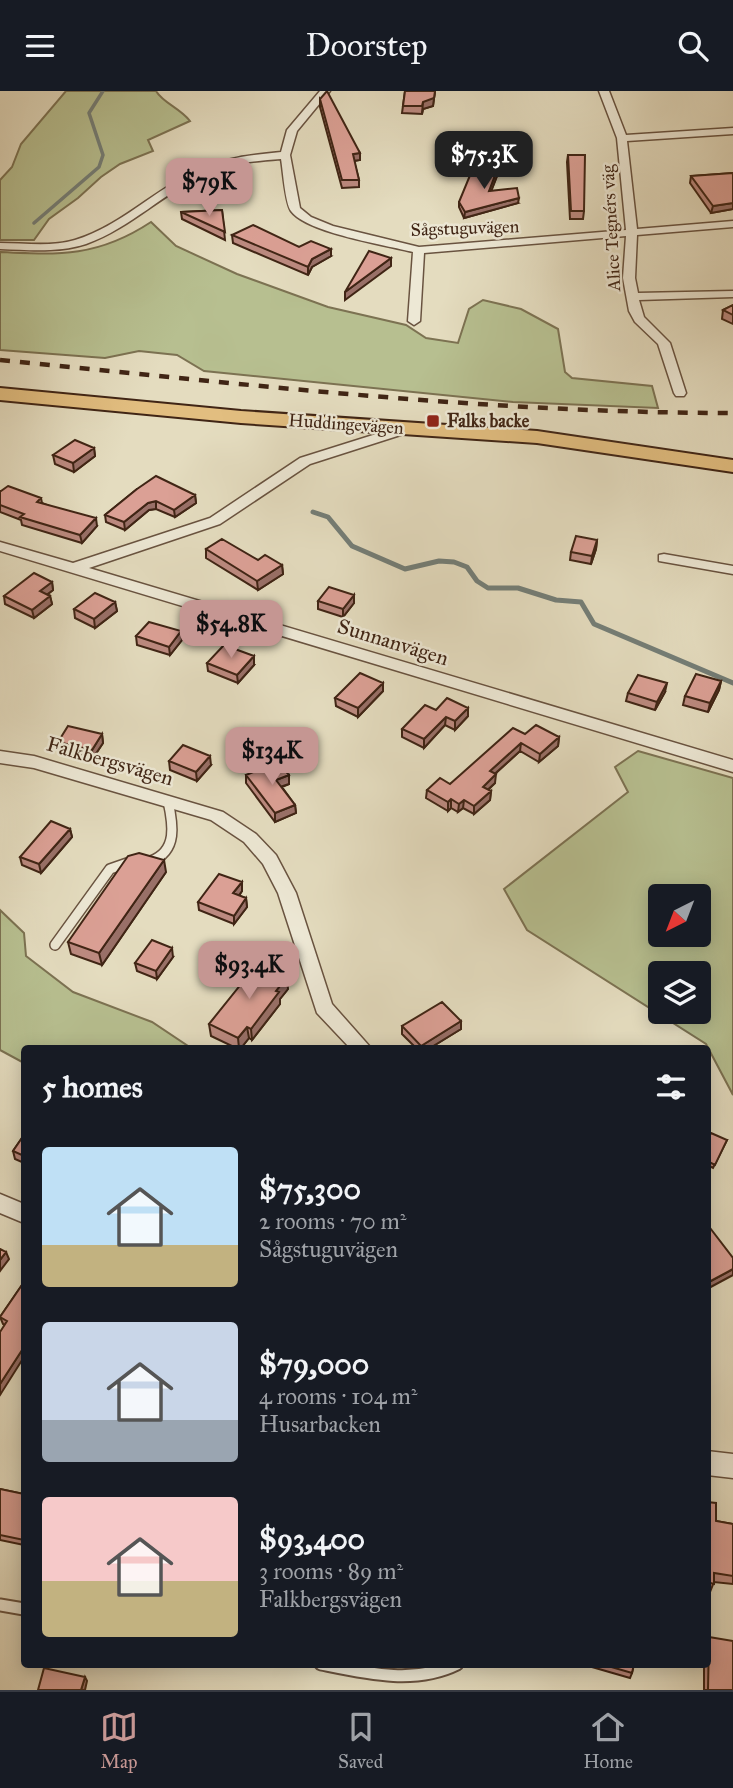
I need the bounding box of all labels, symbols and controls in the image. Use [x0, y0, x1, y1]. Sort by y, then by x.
text: Doorstep [305, 26, 428, 65]
icon: menu [21, 27, 59, 65]
icon: search [674, 27, 712, 65]
pin: $75.3K [427, 132, 541, 191]
text: $75.3K [451, 140, 517, 168]
pin: $79K [168, 159, 250, 218]
street label: Alice Tegnérs väg [597, 164, 626, 293]
text: $79K [182, 167, 236, 195]
street label: Sågstuguvägen [410, 215, 520, 242]
street label: Huddingevägen [288, 409, 405, 440]
place label: Falks backe [447, 410, 530, 432]
marker: Falks backe [425, 413, 441, 429]
pin: $54.8K [174, 601, 288, 660]
text: $54.8K [196, 609, 266, 637]
street label: Sunnanvägen [334, 613, 452, 671]
pin: $134K [223, 727, 321, 787]
street label: Falkbergsvägen [44, 731, 176, 791]
text: $134K [241, 736, 303, 764]
north arrow [648, 884, 710, 947]
map controls [648, 884, 711, 1024]
pin: $93.4K [192, 941, 306, 1001]
text: $93.4K [214, 950, 284, 978]
button: layers [648, 961, 711, 1024]
icon: filters [652, 1068, 690, 1106]
text: 5 homes [42, 1069, 143, 1105]
text: $75,300 [259, 1171, 361, 1207]
icon: home [98, 1175, 182, 1259]
text: 2 rooms · 70 m² [259, 1207, 407, 1235]
text: Sågstuguvägen [259, 1235, 398, 1263]
text: $79,000 [259, 1346, 369, 1382]
icon: home [98, 1350, 182, 1434]
text: 4 rooms · 104 m² [259, 1382, 418, 1410]
text: Husarbacken [259, 1410, 381, 1438]
text: $93,400 [259, 1521, 365, 1557]
icon: home [98, 1525, 182, 1609]
text: 3 rooms · 89 m² [259, 1557, 403, 1585]
text: Falkbergsvägen [259, 1585, 402, 1613]
tab: Map [100, 1708, 138, 1773]
tab: Saved [338, 1708, 383, 1773]
tab: Home [583, 1708, 633, 1773]

